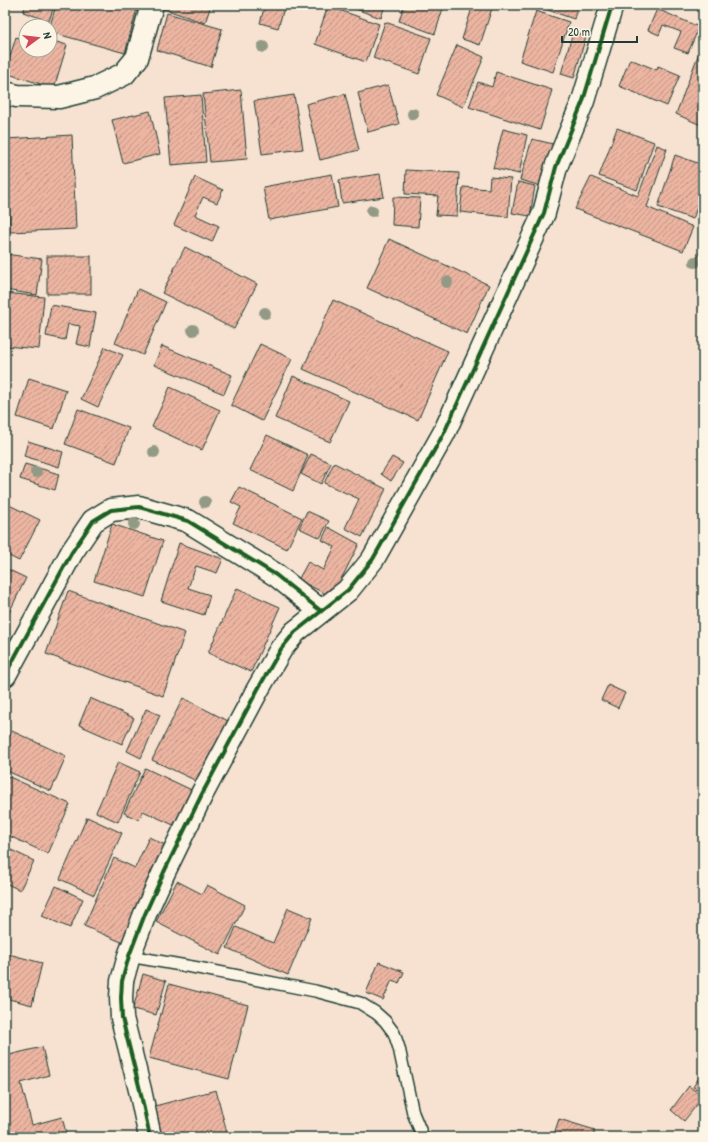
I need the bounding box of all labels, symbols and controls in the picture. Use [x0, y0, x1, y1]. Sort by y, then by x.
north arrow [18, 18, 58, 58]
scale bar [562, 18, 637, 44]
text: 20 m [568, 23, 590, 40]
text: N [40, 31, 55, 40]

